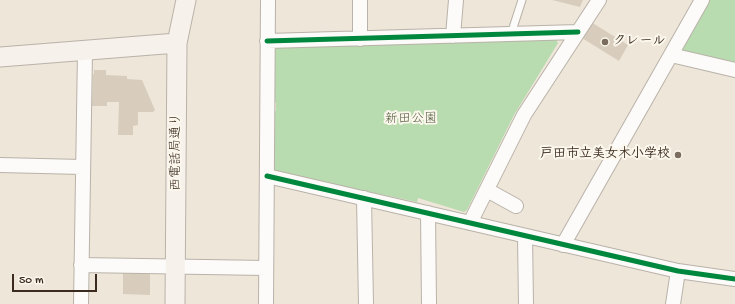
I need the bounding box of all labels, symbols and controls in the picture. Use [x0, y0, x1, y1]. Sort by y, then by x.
place label: クレール [613, 34, 666, 50]
marker: クレール [600, 37, 610, 47]
park label: 新田公園 [385, 112, 437, 128]
street label: 西電話局通り [169, 113, 185, 191]
place label: 戸田市立美女木小学校 [540, 147, 670, 163]
marker: 戸田市立美女木小学校 [673, 150, 683, 160]
scale bar [14, 266, 99, 292]
text: 50 m [19, 274, 44, 288]

